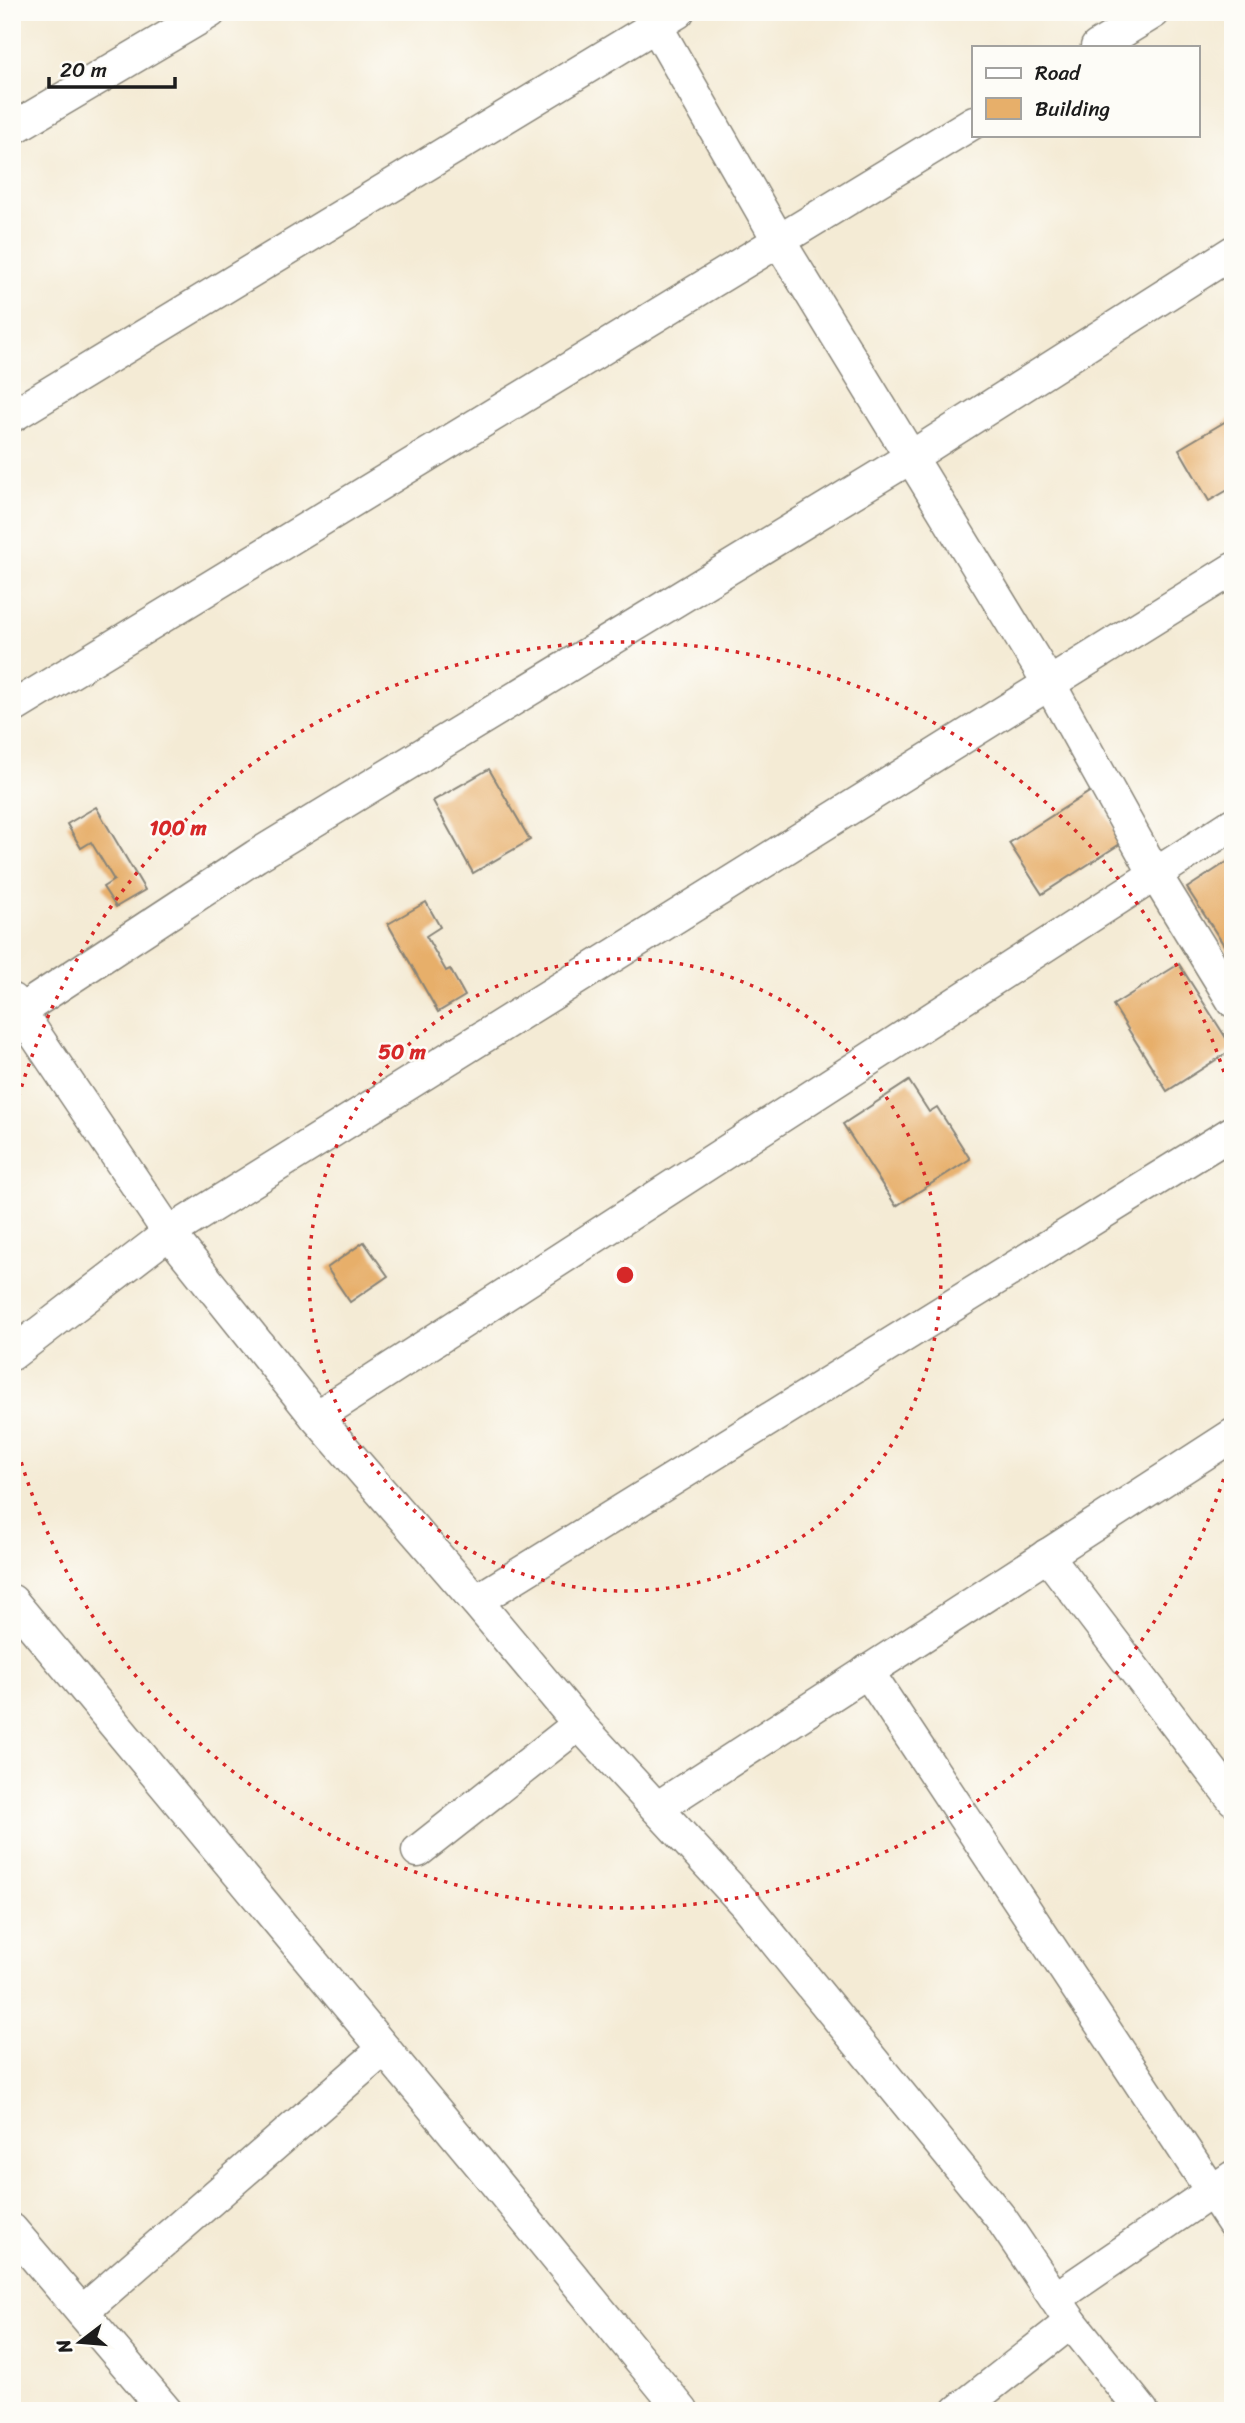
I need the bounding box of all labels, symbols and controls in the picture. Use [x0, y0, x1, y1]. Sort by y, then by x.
scale bar [49, 46, 175, 90]
legend [972, 46, 1200, 136]
text: 20 m [60, 51, 107, 89]
text: Road [1035, 54, 1082, 92]
text: Building [1035, 90, 1111, 128]
text: 100 m [149, 809, 207, 847]
text: 50 m [378, 1033, 427, 1071]
centre of rings [613, 1263, 637, 1287]
north arrow [46, 2308, 116, 2378]
text: N [46, 2335, 82, 2358]

